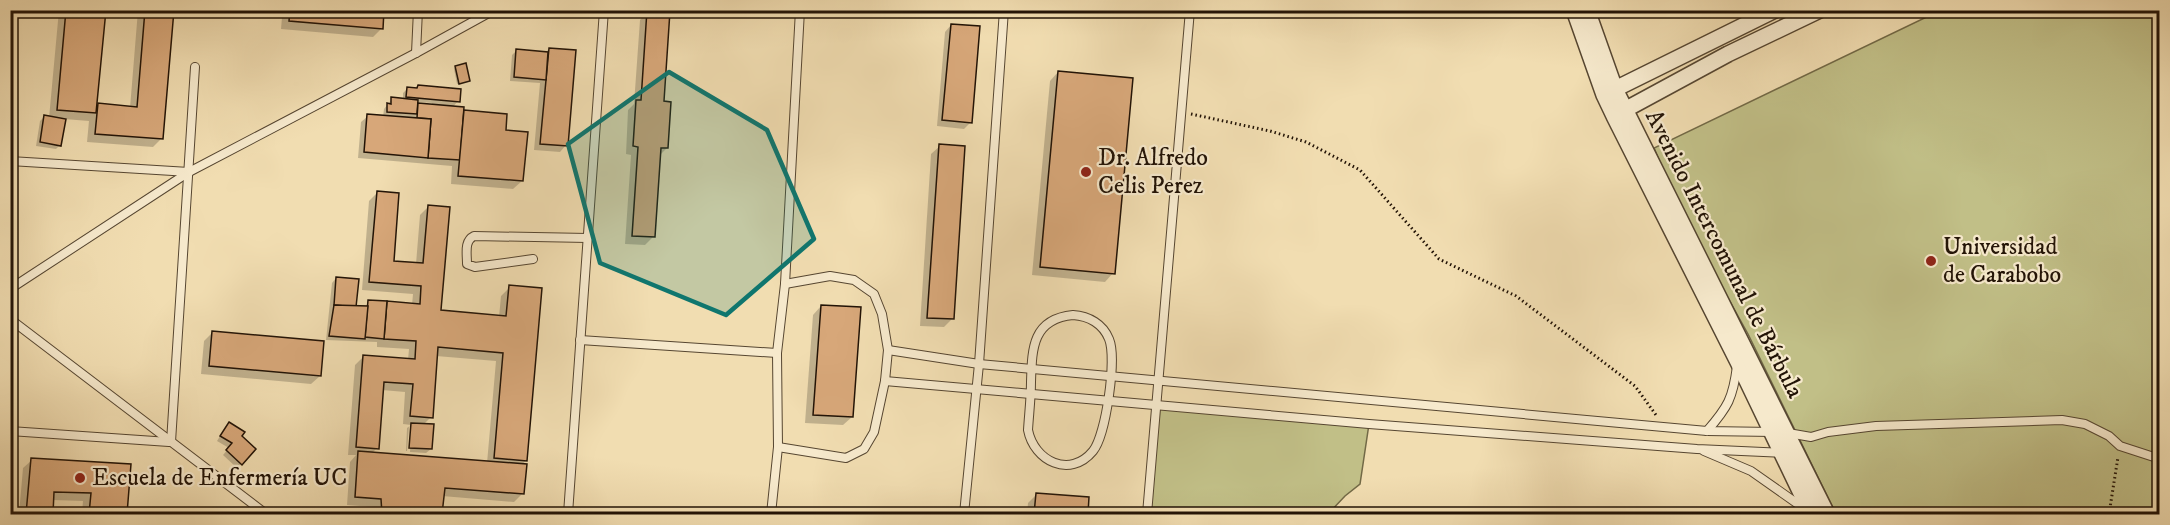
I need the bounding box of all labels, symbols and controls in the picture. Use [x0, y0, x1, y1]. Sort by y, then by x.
street label: Avenido Intercomunal de Bárbula [1638, 105, 1810, 404]
place label: Dr. Alfredo Celis Perez [1098, 143, 1208, 201]
marker: Dr. Alfredo Celis Perez [1079, 165, 1093, 179]
place label: Universidad de Carabobo [1943, 232, 2061, 290]
marker: Universidad de Carabobo [1924, 254, 1938, 268]
place label: Escuela de Enfermería UC [92, 463, 347, 493]
marker: Escuela de Enfermería UC [73, 471, 87, 485]

